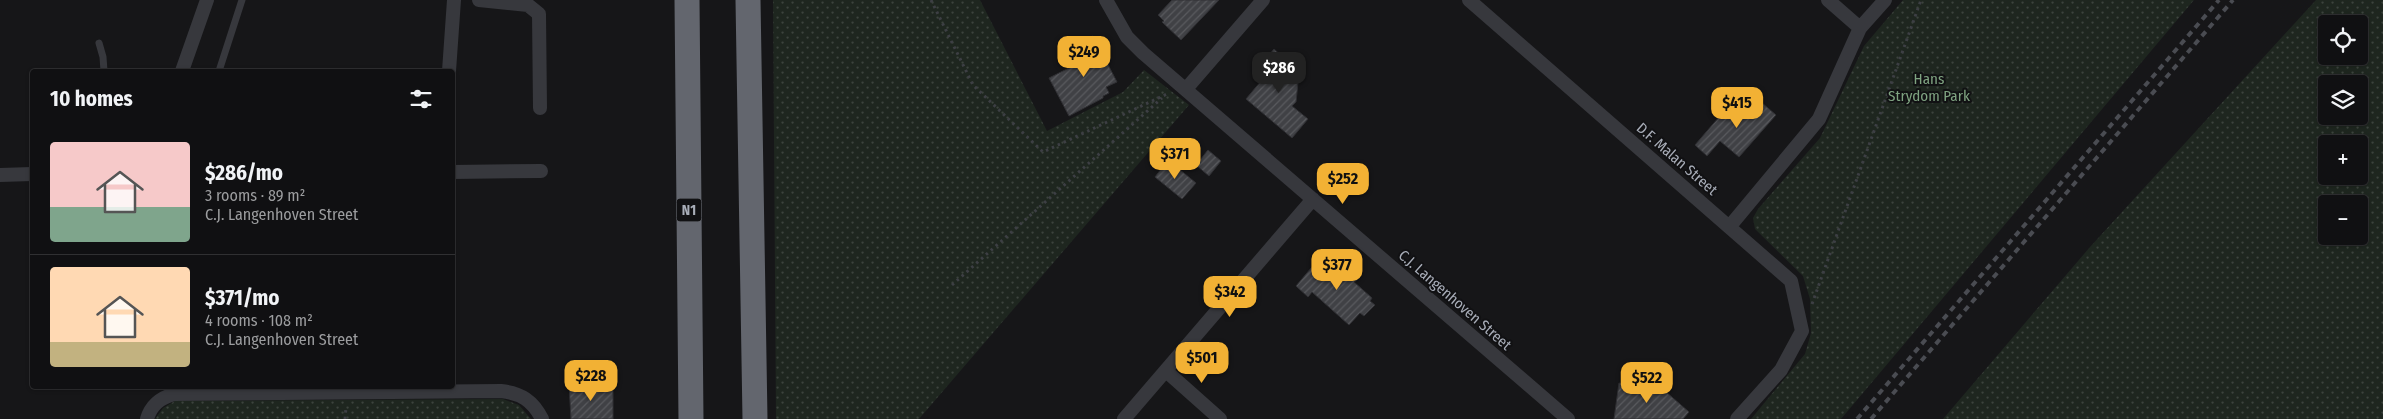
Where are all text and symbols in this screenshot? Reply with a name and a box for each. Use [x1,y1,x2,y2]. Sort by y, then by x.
map controls [2318,15,2368,245]
button: locate [2318,15,2368,65]
pin: $249 [1054,36,1114,78]
text: $249 [1068,42,1100,61]
pin: $286 [1249,52,1309,94]
text: $286 [1263,58,1295,77]
park label: Hans Strydom Park [1888,70,1970,105]
button: layers [2318,75,2368,125]
icon: filters [407,85,435,113]
text: 10 homes [50,86,133,112]
pin: $415 [1707,86,1767,129]
text: $415 [1722,93,1752,112]
street label: D.F. Malan Street [1633,119,1721,199]
button: + [2318,135,2368,185]
pin: $371 [1145,138,1205,180]
text: $371 [1161,144,1189,163]
text: $286/mo [205,160,283,186]
icon: home [90,162,150,222]
pin: $252 [1313,162,1373,205]
text: $252 [1328,169,1358,188]
text: 3 rooms · 89 m² [205,186,305,205]
button: − [2318,195,2368,245]
road number: N1 [676,198,702,222]
text: C.J. Langenhoven Street [205,205,358,224]
street label: C.J. Langenhoven Street [1395,246,1515,354]
pin: $377 [1307,248,1367,291]
text: $377 [1322,255,1352,274]
pin: $342 [1200,276,1260,318]
text: $342 [1215,282,1245,301]
text: $371/mo [205,285,279,311]
icon: home [90,287,150,347]
text: 4 rooms · 108 m² [205,311,313,330]
text: C.J. Langenhoven Street [205,330,358,349]
pin: $501 [1172,342,1232,384]
text: $501 [1187,348,1217,367]
pin: $228 [561,360,621,402]
pin: $522 [1617,362,1677,404]
text: $228 [575,366,607,385]
text: $522 [1632,368,1662,387]

